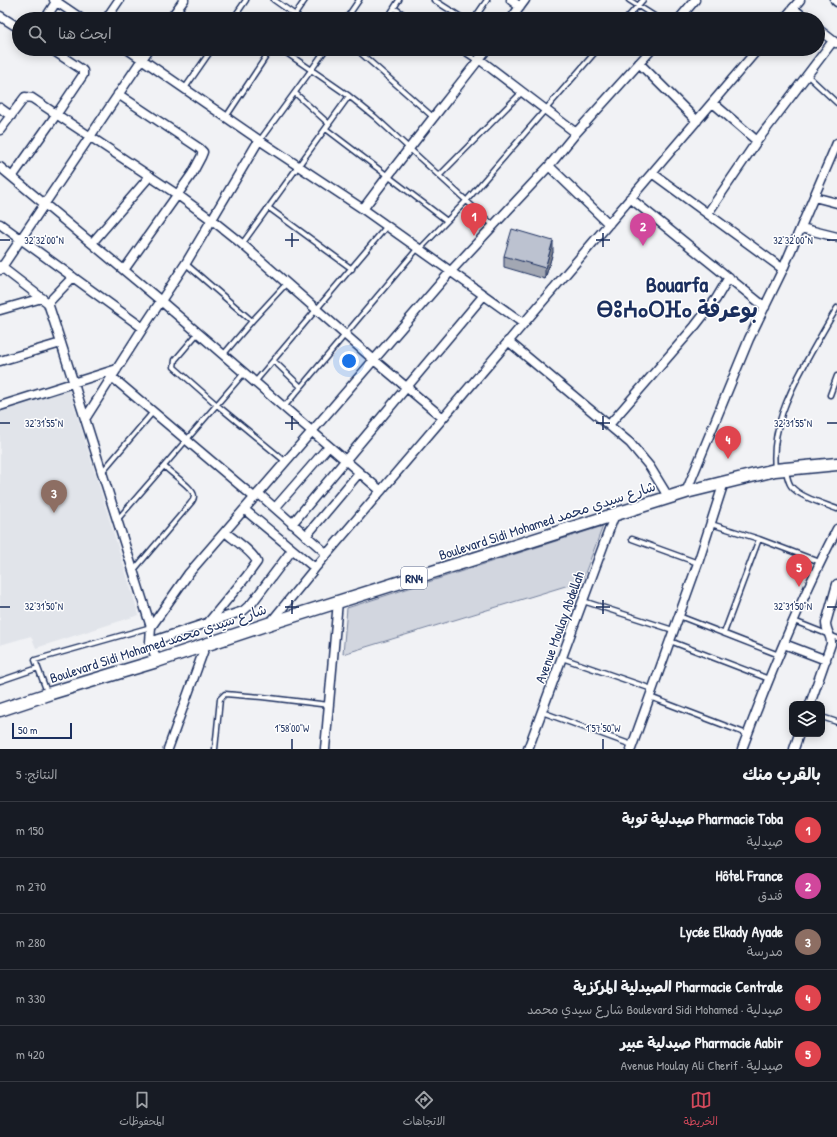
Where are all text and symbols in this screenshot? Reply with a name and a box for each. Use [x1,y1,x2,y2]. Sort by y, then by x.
search box [12,12,825,56]
icon: search [26,23,48,45]
text: ابحث هنا [58,23,112,44]
pin: 1 [461,203,487,236]
pin: 2 [630,213,656,246]
text: 32°32'00"N [24,234,64,247]
text: 32°32'00"N [773,234,813,247]
district label: Bouarfa ⴱⵓⵄⴰⵔⴼⴰ بوعرفة [596,269,758,324]
your location [339,351,359,371]
text: 32°31'55"N [25,417,63,430]
text: 32°31'55"N [774,417,812,430]
pin: 4 [715,426,741,459]
street label: Boulevard Sidi Mohamed شارع سيدي محمد [436,476,659,566]
pin: 3 [41,480,67,513]
pin: 5 [786,554,812,587]
road number: RN4 [401,567,427,589]
street label: Avenue Moulay Abdellah [530,568,589,686]
street label: Boulevard Sidi Mohamed شارع سيدي محمد [47,599,270,689]
text: 32°31'50"N [25,600,63,613]
text: 32°31'50"N [774,600,812,613]
map controls [789,701,825,737]
button: layers [789,701,825,737]
scale bar [12,721,72,740]
text: 1°58'00"W [275,722,310,735]
text: 1°57'50"W [586,722,621,735]
text: 50 m [18,723,38,737]
text: بالقرب منك [743,762,821,785]
text: النتائج: 5 [16,765,58,783]
text: Pharmacie Toba صيدلية توبة [622,808,783,829]
text: 150 m [16,821,44,839]
text: 1 [806,821,810,839]
text: صيدلية [746,832,783,850]
text: Hôtel France [716,865,783,886]
text: 270 m [16,877,46,895]
text: 2 [805,877,811,895]
text: فندق [758,886,783,904]
text: Lycée Elkady Ayade [680,921,783,942]
text: 280 m [16,933,45,951]
text: 3 [805,933,811,951]
text: مدرسة [747,942,783,960]
text: Pharmacie Centrale الصيدلية المركزية [573,976,783,997]
text: 330 m [16,989,45,1007]
text: 4 [806,989,810,1007]
text: صيدلية · Boulevard Sidi Mohamed شارع سيدي محمد [527,1000,783,1018]
text: Pharmacie Aabir صيدلية عبير [620,1032,783,1053]
text: 420 m [16,1045,45,1063]
text: 5 [805,1045,811,1063]
text: صيدلية · Avenue Moulay Ali Cherif [621,1056,783,1074]
tab: المحفوظات [119,1089,164,1131]
tab: الاتجاهات [403,1089,445,1131]
tab: الخريطة [684,1089,718,1131]

